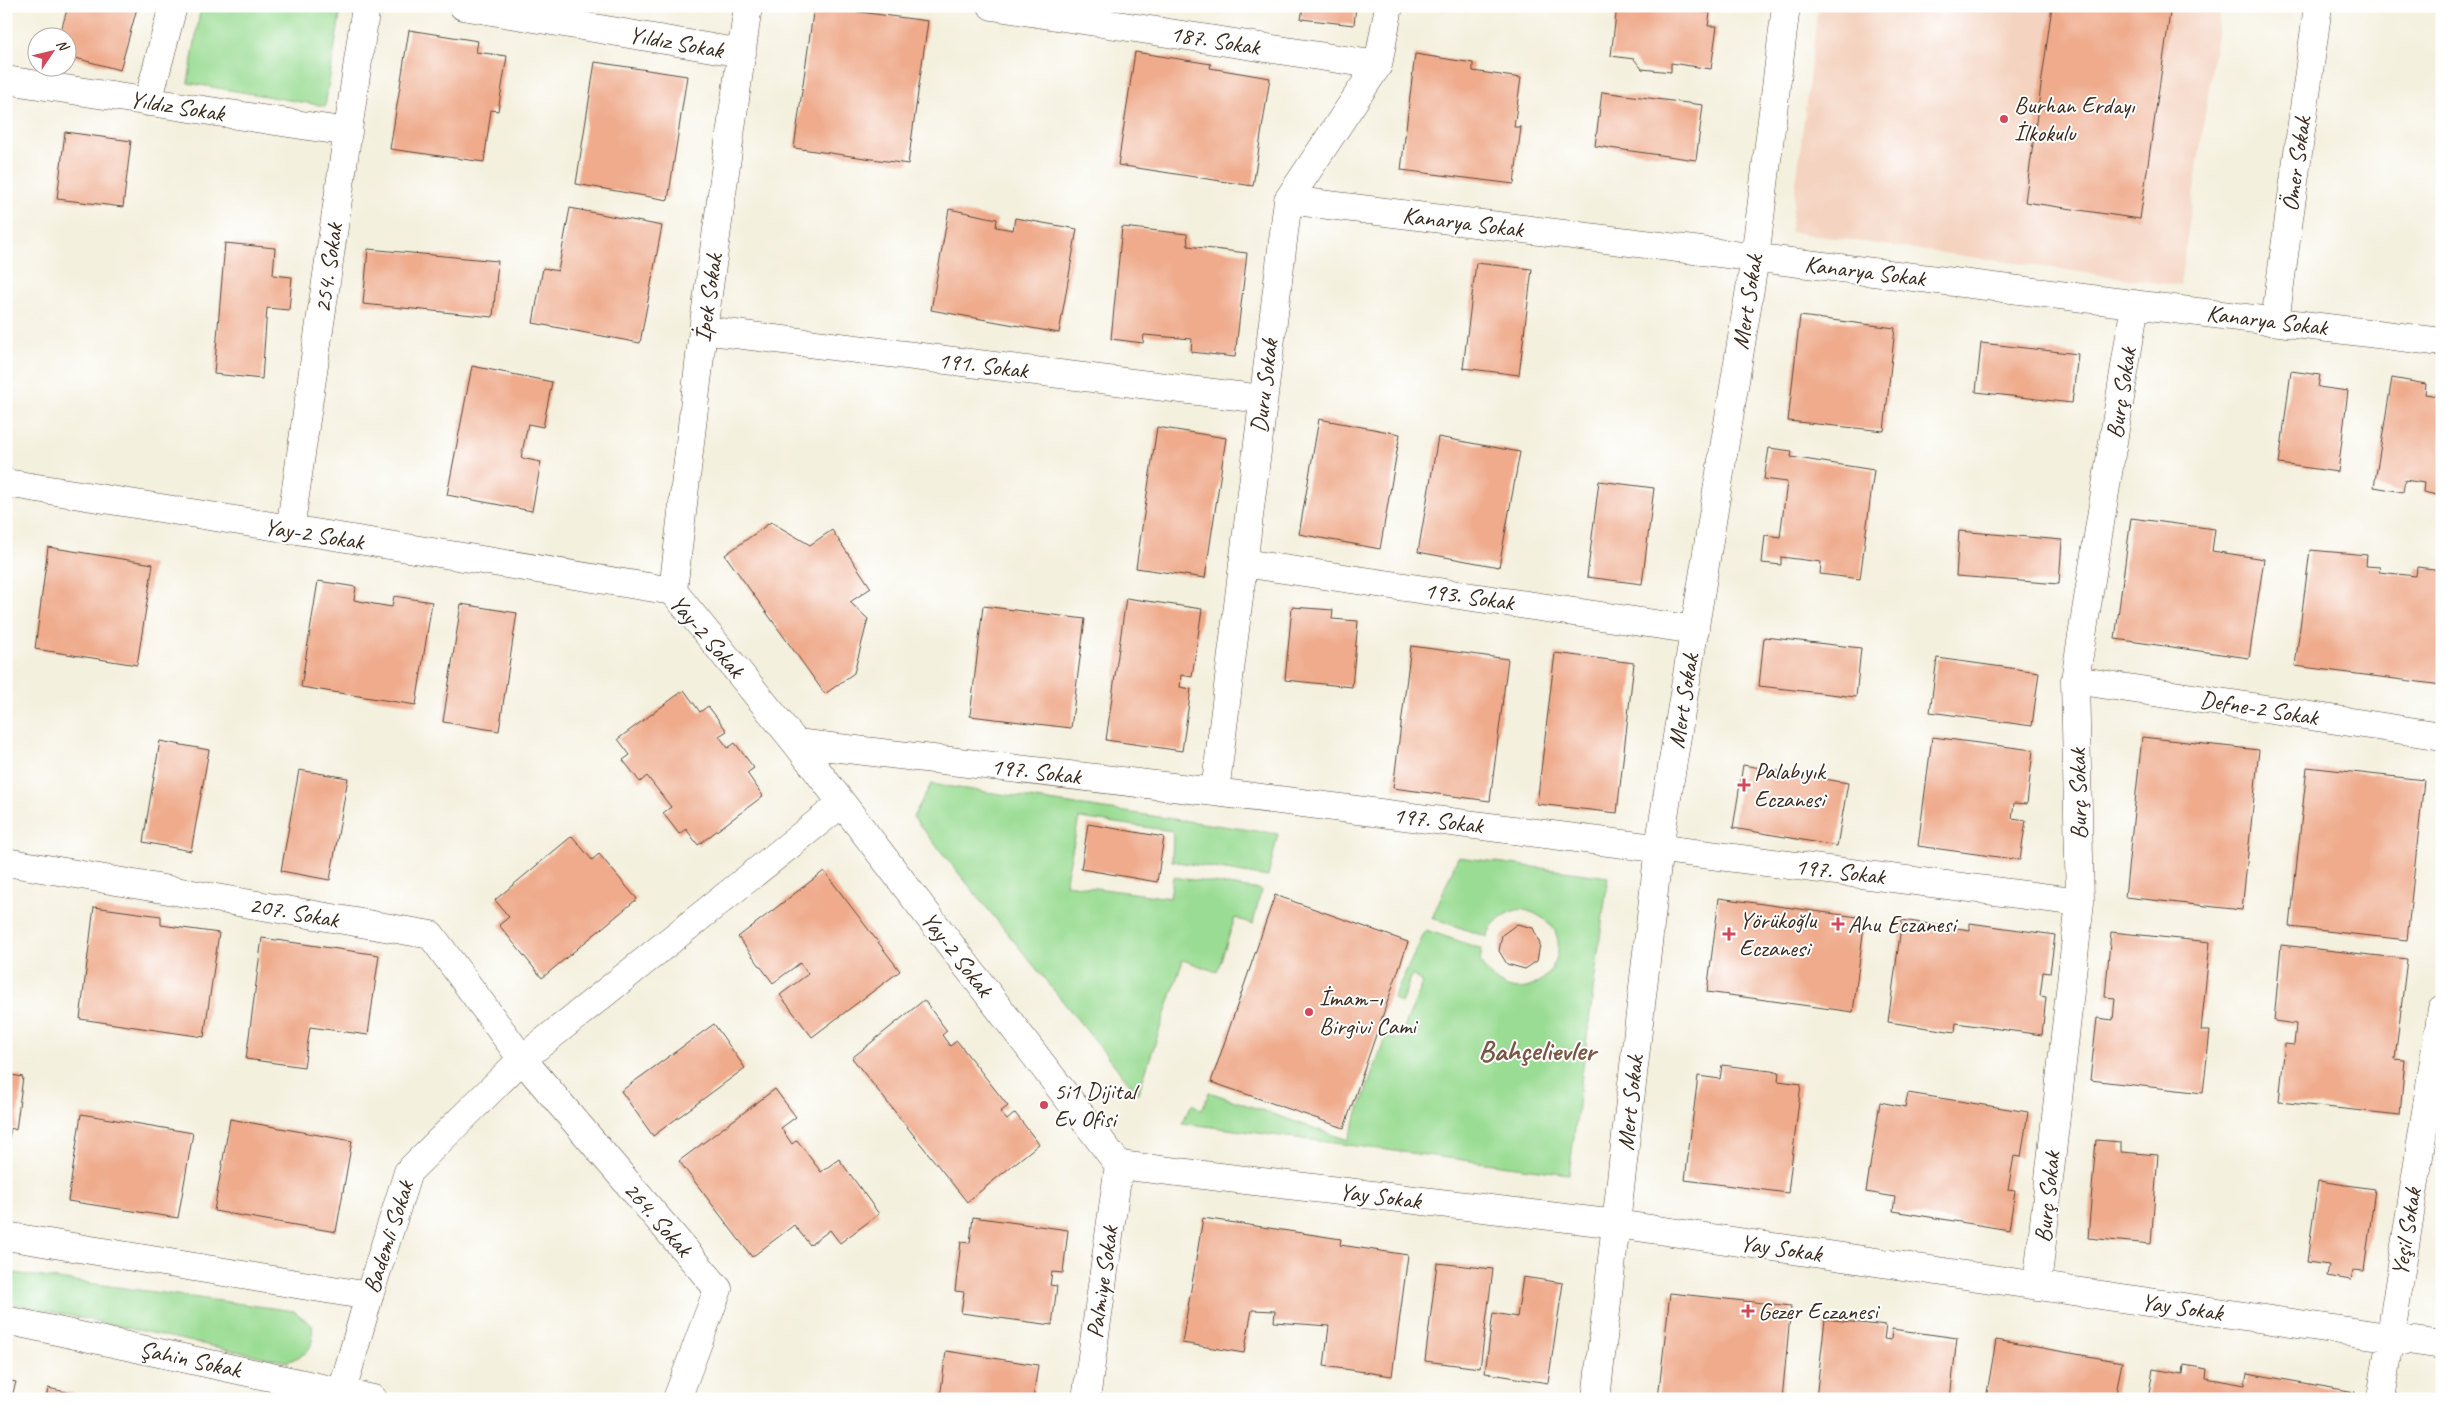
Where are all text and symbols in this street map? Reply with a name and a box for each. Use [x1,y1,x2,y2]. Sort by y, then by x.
street label: 187. Sokak [1168,18,1264,62]
street label: Yıldız Sokak [627,19,728,65]
north arrow [28,28,78,78]
text: N [53,36,73,55]
street label: Yıldız Sokak [128,84,228,129]
place label: Burhan Erdayı İlkokulu [2014,90,2136,148]
marker: Burhan Erdayı İlkokulu [1998,113,2010,125]
street label: Ömer Sokak [2275,113,2318,213]
street label: Kanarya Sokak [1401,200,1527,245]
street label: 254. Sokak [307,219,349,315]
street label: Kanarya Sokak [1803,249,1929,294]
street label: İpek Sokak [687,250,729,344]
street label: Mert Sokak [1725,251,1770,351]
street label: Kanarya Sokak [2205,298,2331,343]
street label: Duru Sokak [1243,335,1285,435]
street label: Burç Sokak [2099,343,2143,440]
street label: 191. Sokak [937,345,1032,386]
street label: Yay-2 Sokak [262,511,368,557]
street label: 193. Sokak [1422,575,1518,617]
street label: Yay-2 Sokak [663,588,753,685]
street label: Mert Sokak [1661,650,1706,750]
street label: Defne-2 Sokak [2198,684,2322,732]
street label: Burç Sokak [2062,746,2094,840]
street label: 197. Sokak [990,751,1085,792]
place label: Palabıyık Eczanesi [1754,756,1828,814]
marker: Palabıyık Eczanesi [1738,779,1750,791]
street label: 197. Sokak [1392,800,1487,841]
street label: 197. Sokak [1794,851,1889,892]
street label: 207. Sokak [247,889,343,935]
street label: Yay-2 Sokak [914,905,1001,1004]
place label: Yörükoğlu Eczanesi [1739,905,1818,963]
place label: Ahu Eczanesi [1848,909,1958,939]
marker: Ahu Eczanesi [1832,918,1844,930]
marker: Yörükoğlu Eczanesi [1723,928,1735,940]
place label: İmam–ı Birgivi Cami [1319,983,1418,1041]
marker: İmam–ı Birgivi Cami [1303,1006,1315,1018]
district label: Bahçelievler [1478,1032,1599,1069]
street label: Mert Sokak [1610,1052,1650,1152]
place label: 5i1 Dijital Ev Ofisi [1054,1076,1140,1134]
marker: 5i1 Dijital Ev Ofisi [1038,1099,1050,1111]
street label: Burç Sokak [2027,1148,2067,1244]
street label: Bademli Sokak [356,1175,421,1297]
street label: 264. Sokak [617,1175,700,1264]
street label: Yay Sokak [1338,1176,1425,1216]
street label: Yeşil Sokak [2384,1184,2428,1278]
street label: Palmiye Sokak [1079,1222,1125,1340]
street label: Yay Sokak [1738,1227,1826,1269]
street label: Yay Sokak [2139,1286,2227,1328]
place label: Gezer Eczanesi [1758,1296,1880,1326]
marker: Gezer Eczanesi [1742,1305,1754,1317]
street label: Şahin Sokak [137,1334,245,1385]

